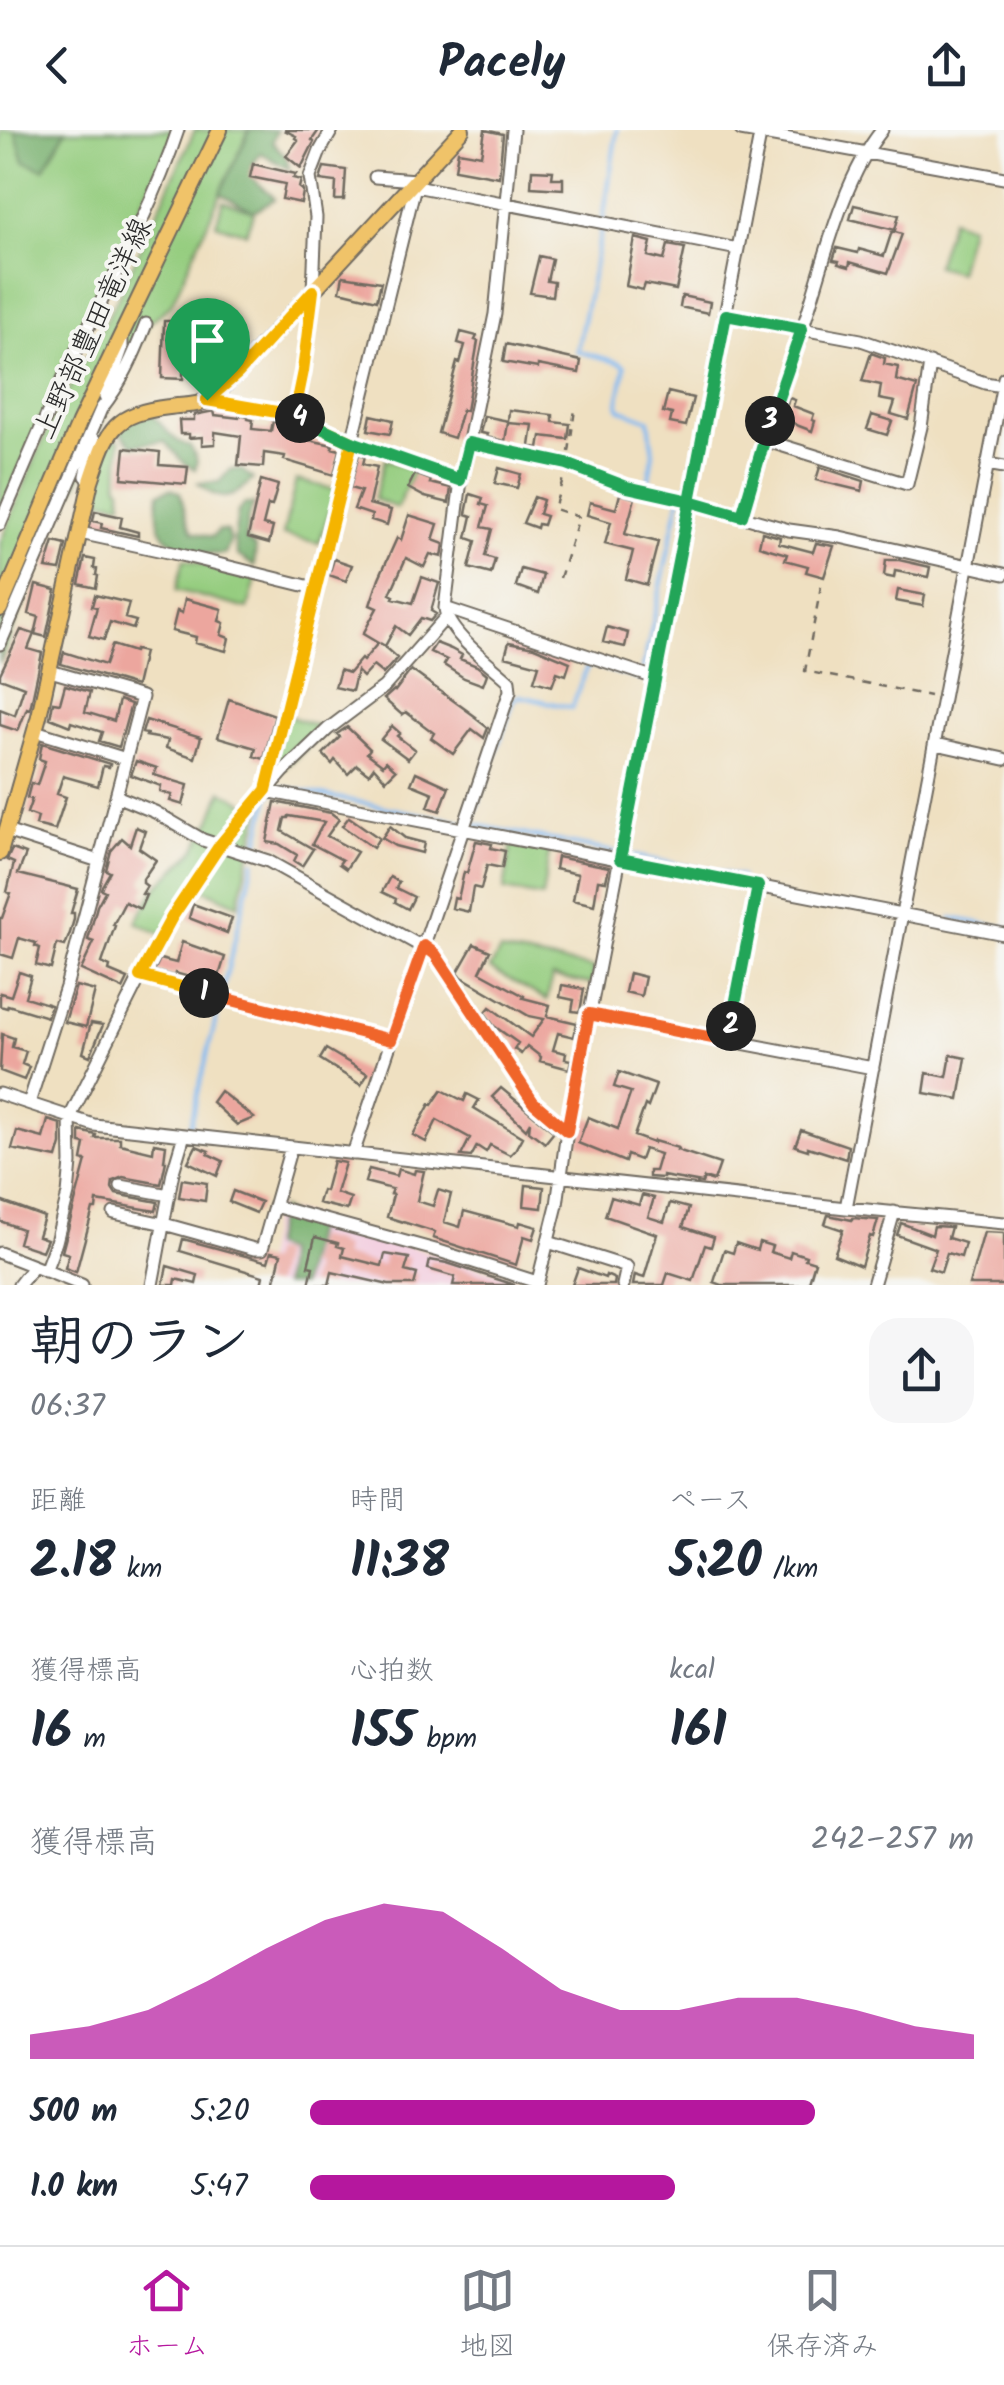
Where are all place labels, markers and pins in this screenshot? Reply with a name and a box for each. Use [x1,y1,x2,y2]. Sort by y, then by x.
pin [165,298,250,401]
pin: 4 [275,393,325,443]
pin: 3 [745,396,795,446]
pin: 1 [179,968,229,1018]
pin: 2 [706,1001,756,1051]

